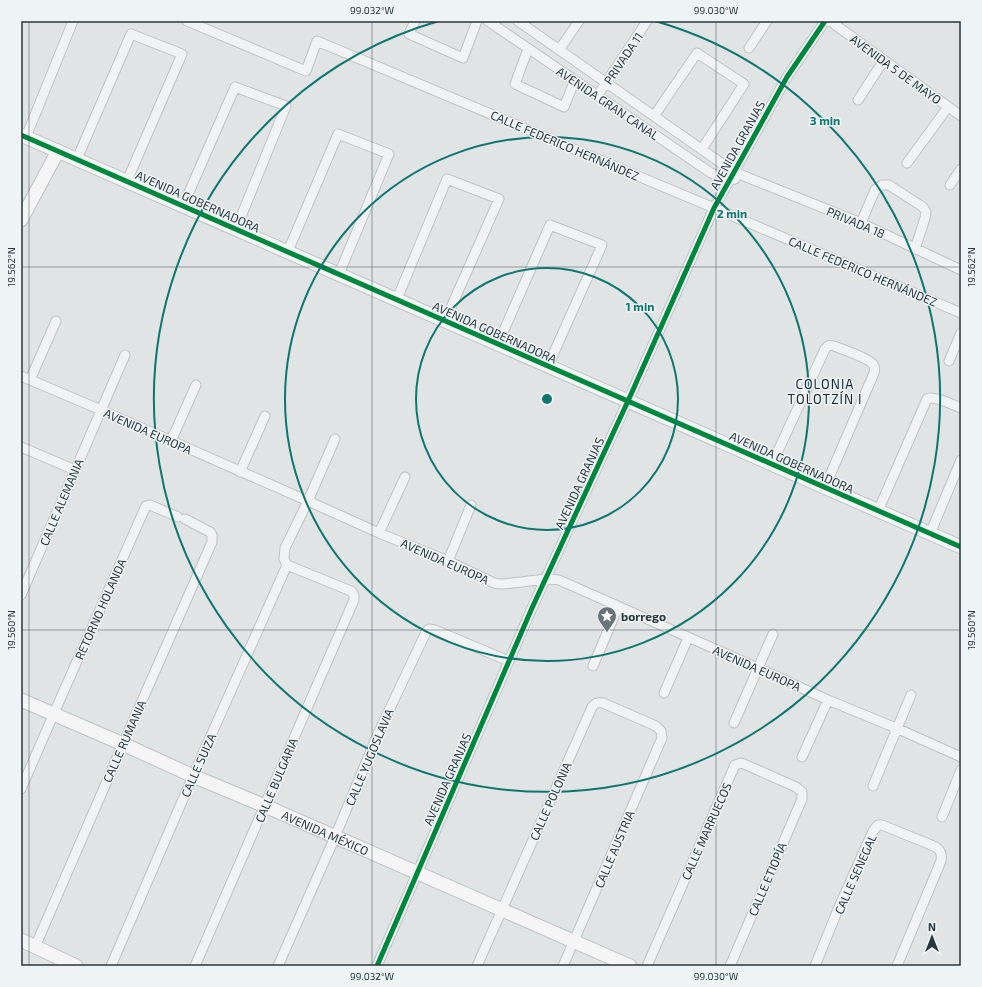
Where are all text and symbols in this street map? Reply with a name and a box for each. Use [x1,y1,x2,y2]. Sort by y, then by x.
text: 99.032°W [350,4,395,16]
text: 99.030°W [694,4,739,16]
street label: PRIVADA 11 [601,29,645,87]
street label: AVENIDA 5 DE MAYO [848,31,944,107]
street label: AVENIDA GRAN CANAL [554,64,662,142]
street label: AVENIDA GRANJAS [707,98,767,192]
street label: CALLE FEDERICO HERNÁNDEZ [489,107,642,183]
text: 3 min [810,113,840,127]
street label: AVENIDA GOBERNADORA [134,167,263,235]
street label: PRIVADA 18 [825,203,887,241]
text: 2 min [717,206,747,220]
street label: CALLE FEDERICO HERNÁNDEZ [787,233,940,309]
text: 19.562°N [5,247,17,287]
text: 19.562°N [965,247,977,287]
street label: AVENIDA GOBERNADORA [431,298,560,366]
text: 1 min [626,299,654,313]
district label: COLONIA TOLOTZÍN I [788,376,862,407]
centre of rings [540,392,554,406]
street label: AVENIDA EUROPA [102,405,195,457]
street label: AVENIDA GOBERNADORA [728,428,857,496]
street label: AVENIDA GRANJAS [552,435,607,531]
street label: CALLE ALEMANIA [36,456,86,548]
street label: AVENIDA EUROPA [399,535,492,587]
street label: RETORNO HOLANDA [71,556,129,662]
place icon: borrego [596,605,618,633]
place label: borrego [621,609,666,623]
text: 19.560°N [5,610,17,650]
text: 19.560°N [965,610,977,650]
street label: AVENIDA EUROPA [711,642,804,694]
street label: CALLE RUMANIA [100,697,149,784]
street label: CALLE YUGOSLAVIA [342,706,396,808]
street label: AVENIDA GRANJAS [420,730,474,827]
street label: CALLE SUIZA [178,731,218,799]
street label: CALLE BULGARIA [252,735,300,824]
street label: CALLE POLONIA [526,759,574,842]
street label: CALLE MARRUECOS [678,780,734,882]
street label: AVENIDA MÉXICO [280,807,371,858]
street label: CALLE AUSTRIA [591,808,637,890]
street label: CALLE SENEGAL [831,832,879,916]
street label: CALLE ETIOPÍA [745,840,789,918]
north arrow [912,917,952,957]
text: N [928,920,936,933]
text: 99.032°W [350,970,395,982]
text: 99.030°W [694,970,739,982]

